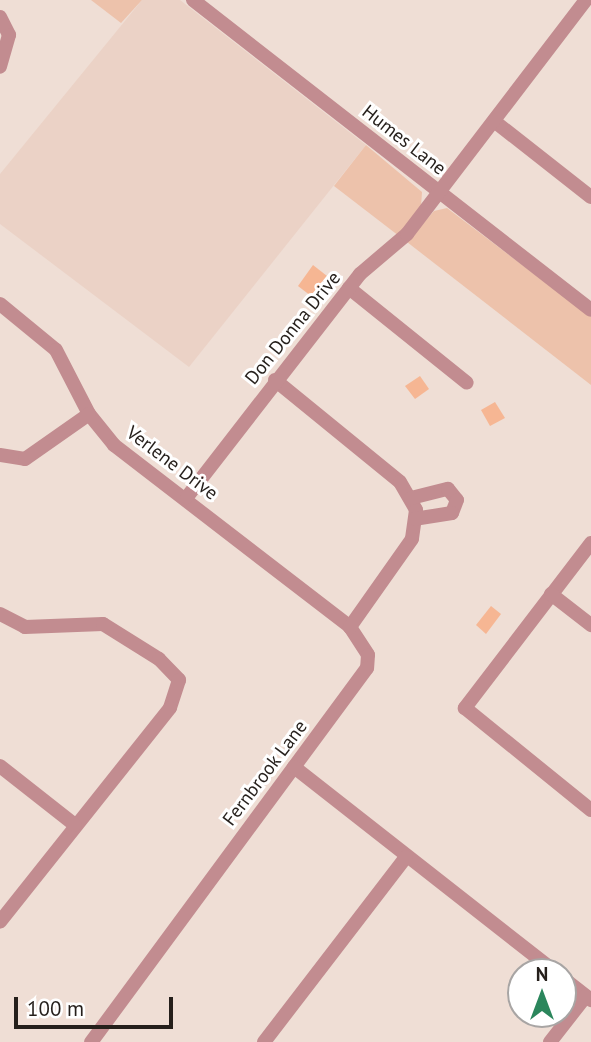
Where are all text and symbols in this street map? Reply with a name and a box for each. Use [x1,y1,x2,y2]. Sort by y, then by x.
street label: Humes Lane [358,100,450,180]
street label: Don Donna Drive [241,267,345,389]
street label: Verlene Drive [122,421,222,505]
street label: Fernbrook Lane [218,716,312,830]
north arrow [507,958,577,1028]
text: N [536,962,548,986]
scale bar [18,982,177,1026]
text: 100 m [27,995,84,1022]

